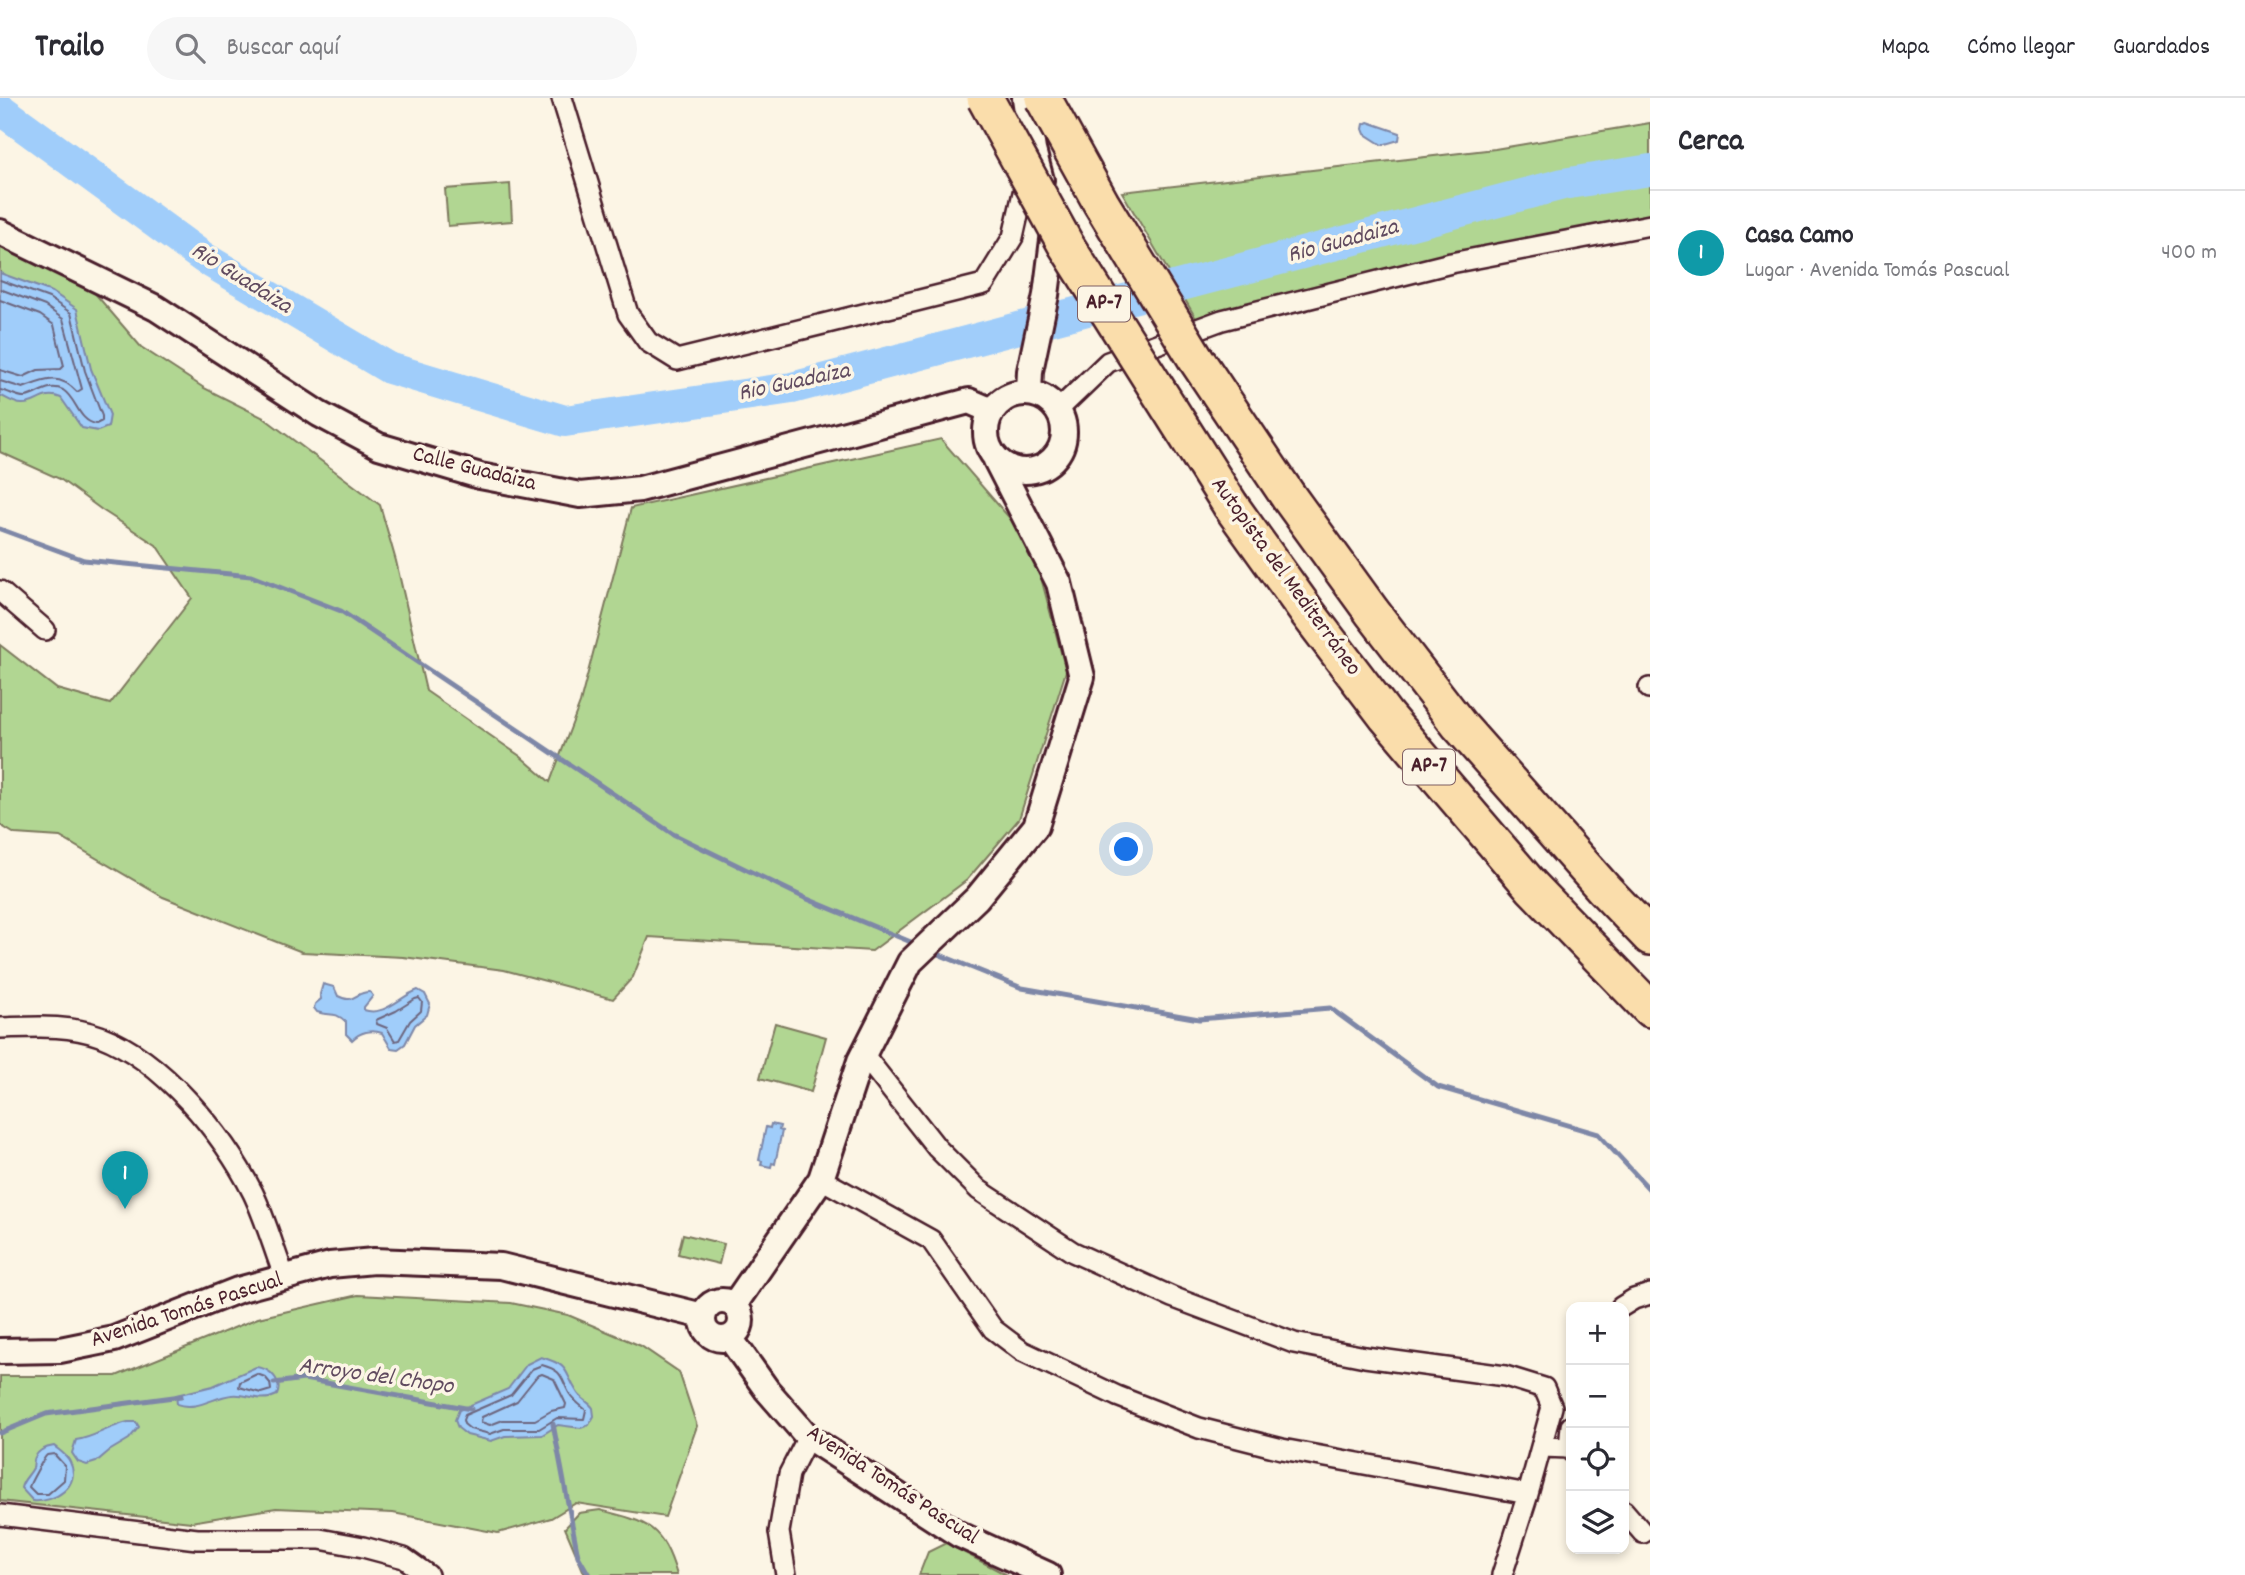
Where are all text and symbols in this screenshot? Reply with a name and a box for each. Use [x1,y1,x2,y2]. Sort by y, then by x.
search box [147,17,637,80]
text: Trailo [35,25,105,72]
icon: search [171,29,209,67]
text: Buscar aquí [227,30,339,67]
text: Mapa [1881,31,1929,65]
text: Cómo llegar [1967,31,2075,65]
text: Guardados [2113,31,2210,65]
text: Cerca [1678,122,1743,165]
water label: Rio Guadaiza [1284,210,1404,273]
text: Casa Camo [1745,218,1854,255]
water label: Rio Guadaiza [184,235,300,324]
text: 1 [1698,237,1704,270]
text: 400 m [2161,237,2217,270]
text: Lugar · Avenida Tomás Pascual [1745,255,2009,288]
road number: AP-7 [1078,286,1130,322]
water label: Rio Guadaiza [735,354,855,411]
street label: Calle Guadaiza [409,439,540,502]
street label: Autopista del Mediterráneo [1202,471,1368,683]
road number: AP-7 [1403,750,1455,784]
your location [1109,832,1143,866]
pin: 1 [102,1151,148,1209]
street label: Avenida Tomás Pascual [87,1264,288,1358]
map controls [1566,1302,1629,1554]
button: + [1566,1302,1629,1365]
water label: Arroyo del Chopo [296,1349,457,1405]
button: − [1566,1365,1629,1428]
street label: Avenida Tomás Pascual [799,1418,985,1555]
button: locate [1566,1428,1629,1491]
button: layers [1566,1491,1629,1554]

